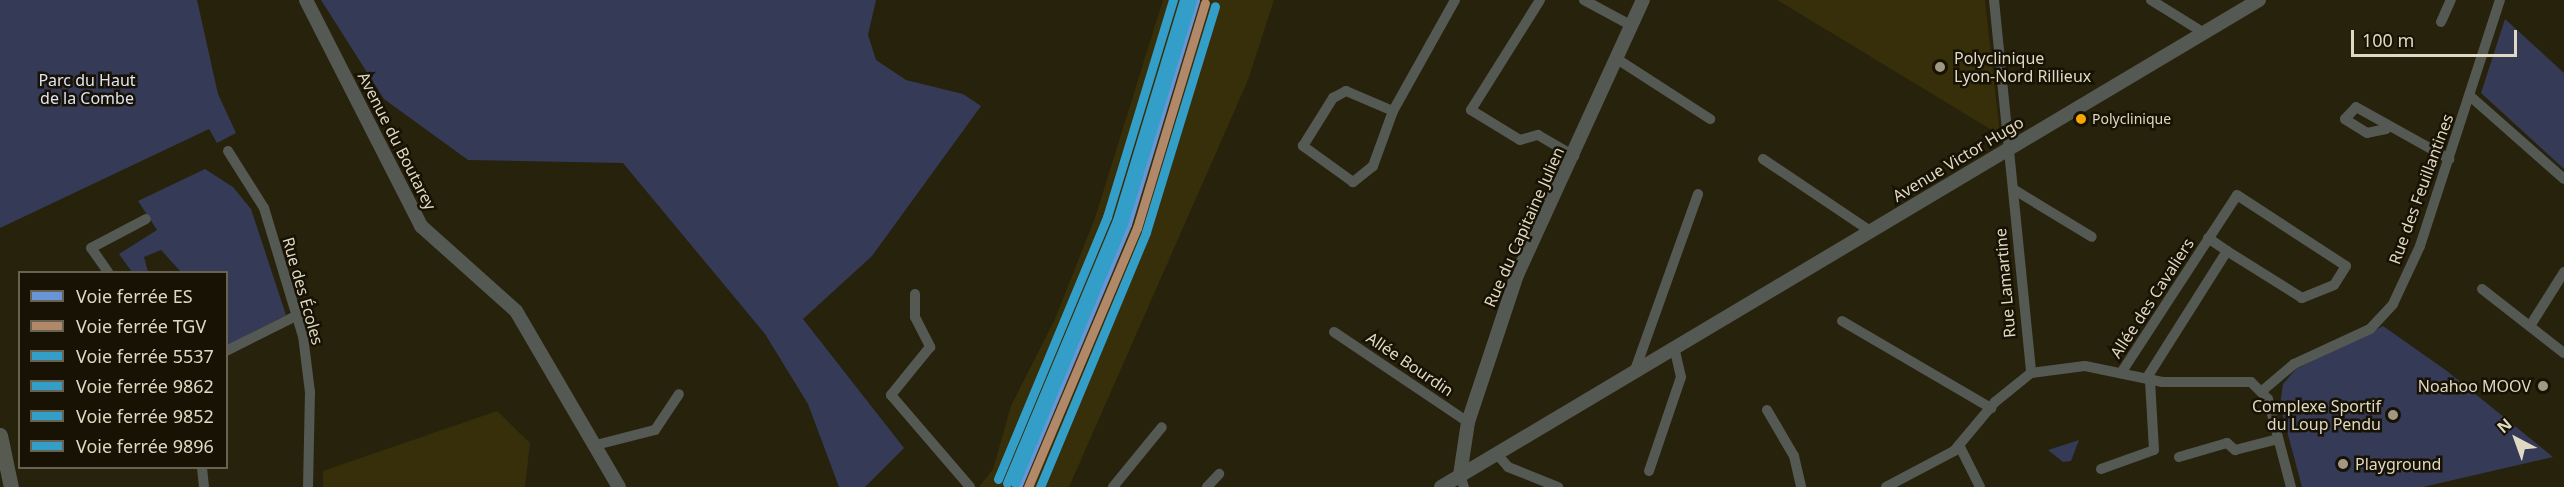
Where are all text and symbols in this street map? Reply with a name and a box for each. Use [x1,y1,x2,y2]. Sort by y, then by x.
scale bar [2354,18,2520,56]
text: 100 m [2362,28,2414,52]
place label: Polyclinique Lyon-Nord Rillieux [1954,48,2091,86]
marker: Polyclinique Lyon-Nord Rillieux [1931,58,1949,76]
street label: Avenue du Boutarey [354,69,440,213]
park label: Parc du Haut de la Combe [38,70,136,108]
place label: Polyclinique [2092,111,2171,127]
street label: Rue des Feuillantines [2385,111,2457,267]
street label: Avenue Victor Hugo [1889,112,2027,206]
marker: Polyclinique [2075,113,2087,125]
street label: Rue du Capitaine Julien [1480,144,1568,310]
street label: Rue Lamartine [1991,228,2019,338]
street label: Allée des Cavaliers [2106,234,2198,362]
street label: Rue des Écoles [279,235,327,347]
legend [18,271,228,469]
text: Voie ferrée ES [76,284,193,308]
text: Voie ferrée TGV [76,314,206,338]
street label: Allée Bourdin [1363,328,1457,400]
text: Voie ferrée 5537 [76,344,214,368]
text: Voie ferrée 9862 [76,374,214,398]
place label: Noahoo MOOV [2418,376,2531,396]
marker: Noahoo MOOV [2536,379,2550,393]
place label: Complexe Sportif du Loup Pendu [2252,396,2381,434]
text: Voie ferrée 9852 [76,404,214,428]
marker: Complexe Sportif du Loup Pendu [2386,408,2400,422]
north arrow [2486,409,2546,469]
text: N [2492,413,2516,438]
text: Voie ferrée 9896 [76,434,214,458]
place label: Playground [2355,454,2441,474]
marker: Playground [2336,457,2350,471]

